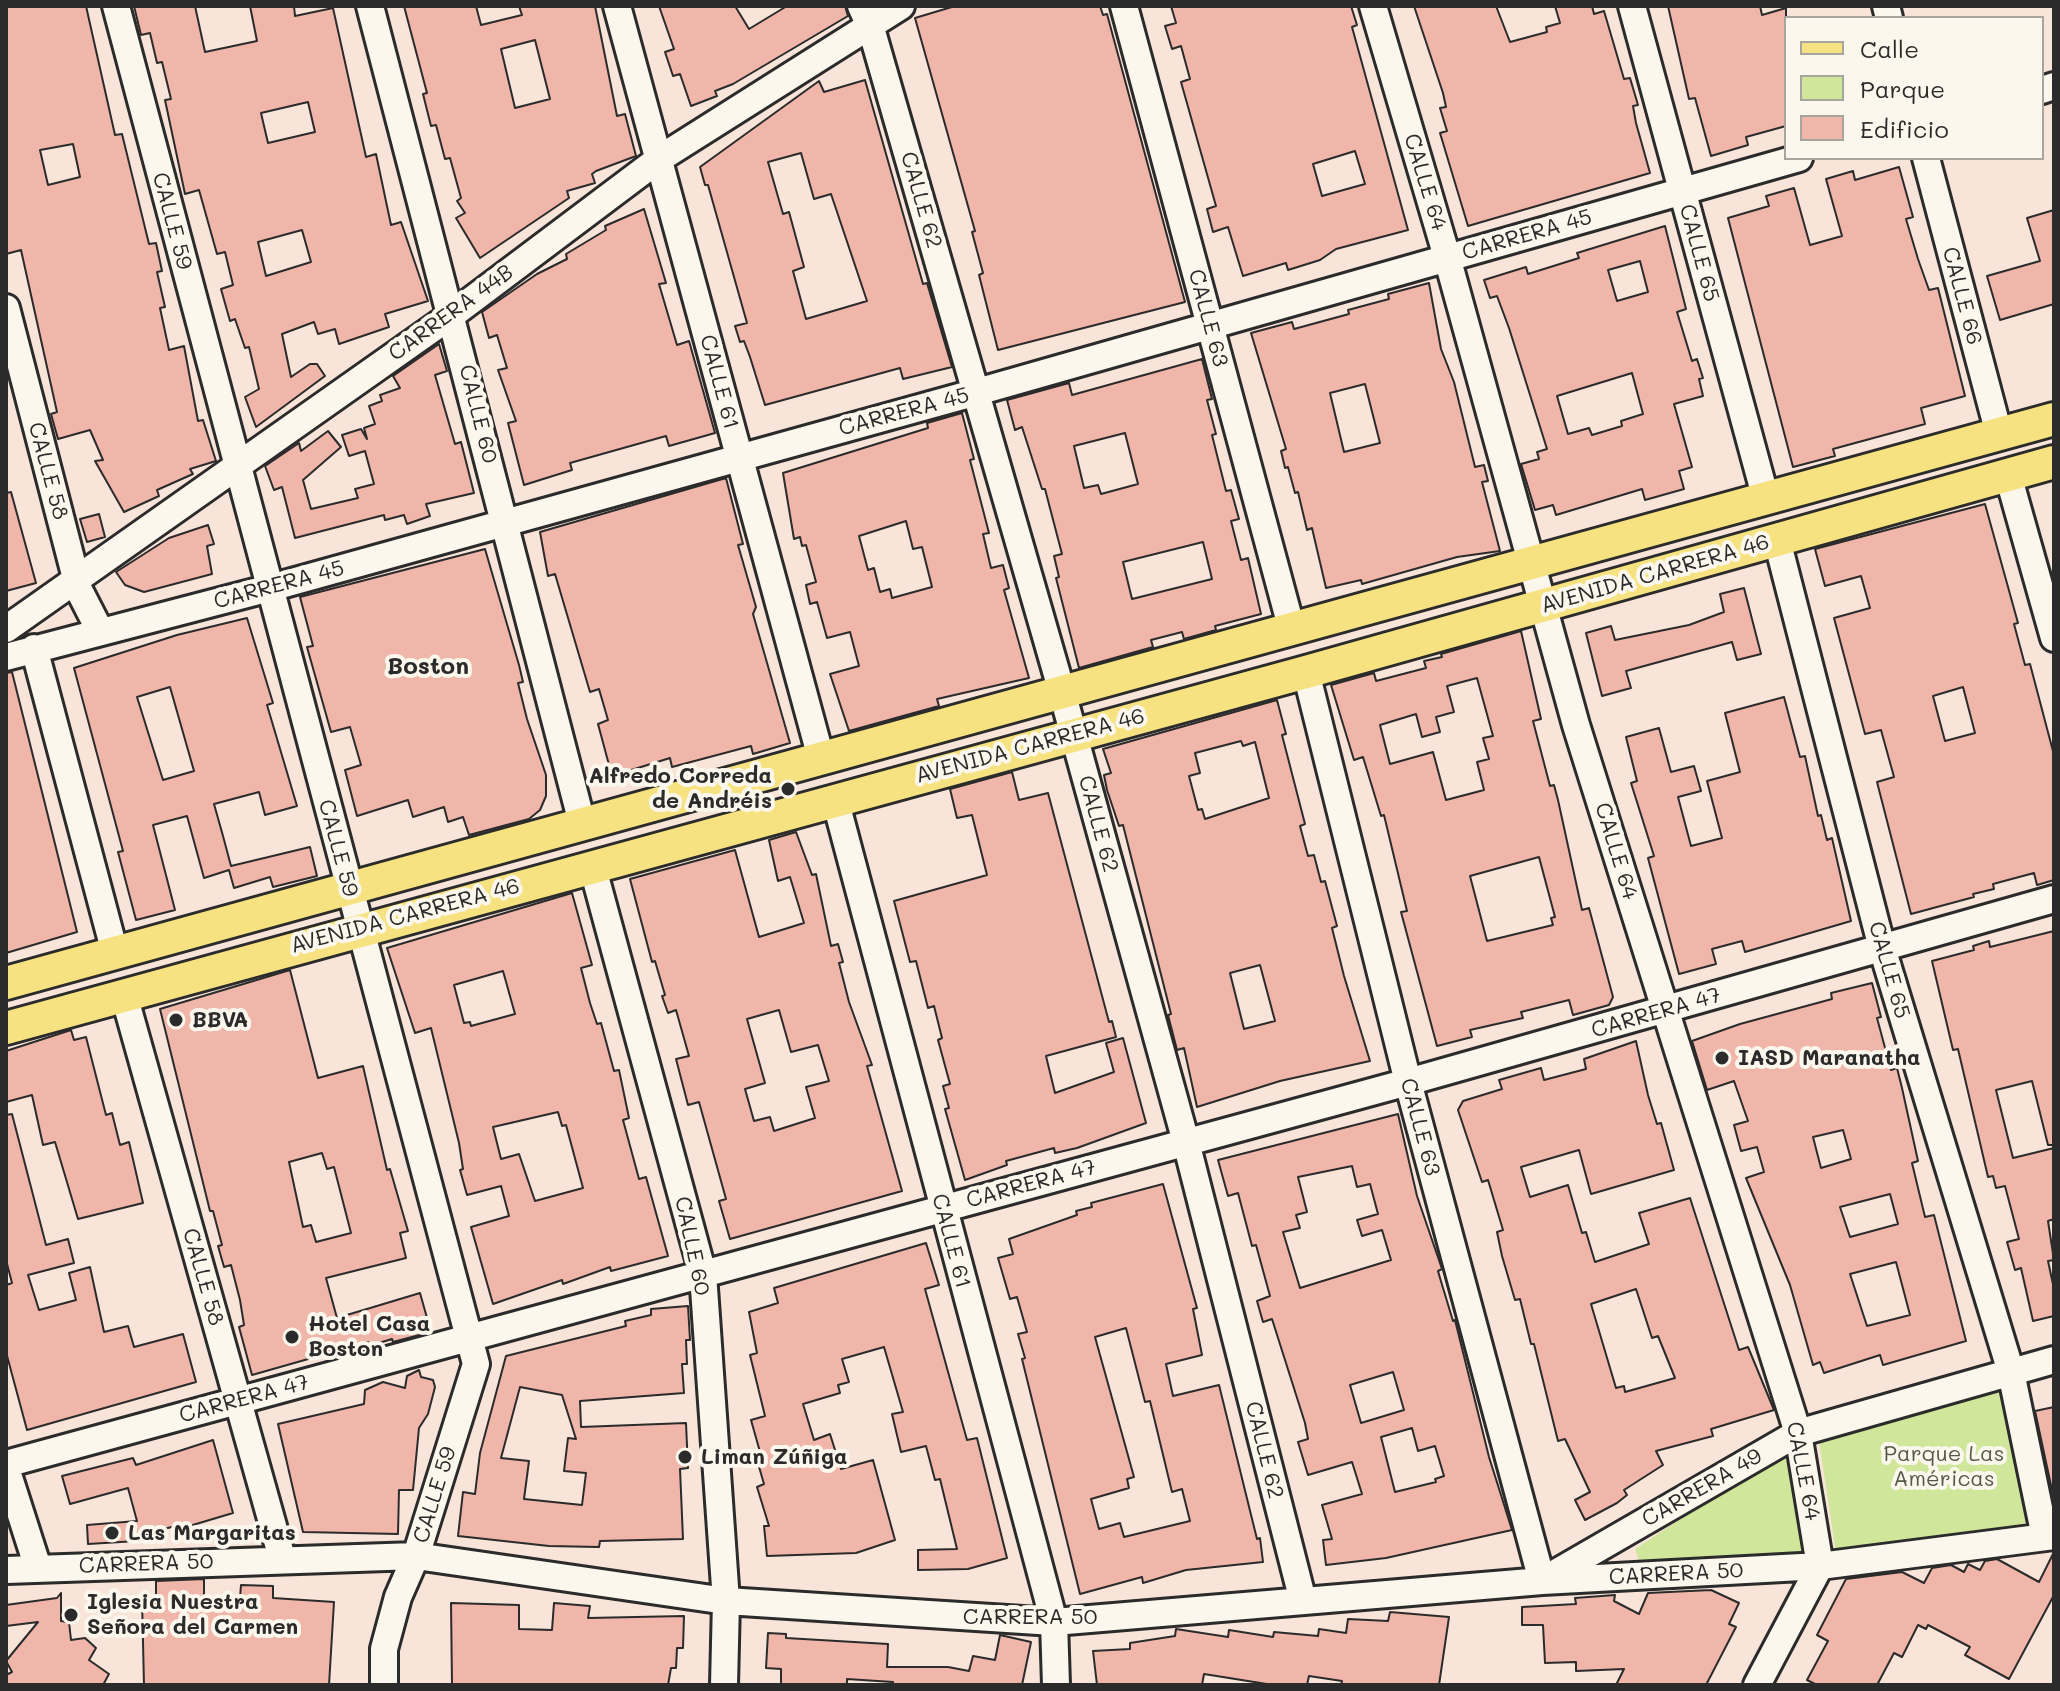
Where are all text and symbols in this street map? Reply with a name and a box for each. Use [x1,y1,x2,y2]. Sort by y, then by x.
legend [1784,16,2044,160]
text: Calle [1860,33,1919,64]
text: Parque [1860,73,1945,104]
text: Edificio [1860,113,1949,144]
street label: CALLE 64 [1398,130,1452,234]
street label: CALLE 62 [895,149,947,251]
street label: CALLE 59 [146,170,198,272]
street label: CALLE 65 [1673,201,1725,305]
street label: CARRERA 45 [1459,204,1595,266]
street label: CALLE 66 [1936,244,1988,348]
street label: CARRERA 44B [384,259,518,367]
street label: CALLE 63 [1182,266,1234,370]
street label: CALLE 61 [694,332,744,432]
street label: CALLE 60 [453,362,503,466]
street label: CARRERA 45 [836,382,972,442]
street label: CALLE 58 [22,419,74,523]
street label: AVENIDA CARRERA 46 [1538,529,1772,619]
street label: CARRERA 45 [211,555,347,615]
district label: Boston [387,653,469,681]
street label: AVENIDA CARRERA 46 [912,703,1148,789]
place label: Alfredo Correda de Andréis [588,763,772,814]
street label: CALLE 62 [1072,773,1124,875]
marker: Alfredo Correda de Andréis [779,780,797,798]
street label: CALLE 59 [312,797,364,899]
street label: CALLE 64 [1589,799,1643,903]
street label: AVENIDA CARRERA 46 [287,873,523,959]
street label: CALLE 65 [1863,918,1915,1022]
street label: CARRERA 47 [1588,982,1724,1044]
place label: BBVA [192,1007,248,1033]
marker: BBVA [167,1011,185,1029]
place label: IASD Maranatha [1738,1045,1920,1071]
marker: IASD Maranatha [1713,1049,1731,1067]
street label: CALLE 63 [1394,1075,1446,1179]
street label: CARRERA 47 [963,1154,1099,1214]
street label: CALLE 61 [926,1191,976,1291]
street label: CALLE 60 [669,1194,715,1298]
street label: CALLE 58 [177,1225,229,1329]
place label: Hotel Casa Boston [308,1311,430,1362]
marker: Hotel Casa Boston [283,1328,301,1346]
street label: CARRERA 47 [176,1369,312,1429]
street label: CALLE 62 [1239,1399,1289,1501]
street label: CALLE 64 [1781,1419,1825,1523]
park label: Parque Las Américas [1884,1441,2004,1492]
street label: CARRERA 49 [1637,1443,1767,1533]
street label: CALLE 59 [408,1444,462,1546]
place label: Liman Zúñiga [701,1444,848,1470]
marker: Liman Zúñiga [676,1448,694,1466]
place label: Las Margaritas [128,1520,296,1546]
marker: Las Margaritas [103,1524,121,1542]
street label: CARRERA 50 [78,1548,214,1580]
street label: CARRERA 50 [1608,1557,1744,1591]
place label: Iglesia Nuestra Señora del Carmen [87,1589,298,1640]
street label: CARRERA 50 [963,1604,1097,1630]
marker: Iglesia Nuestra Señora del Carmen [62,1606,80,1624]

